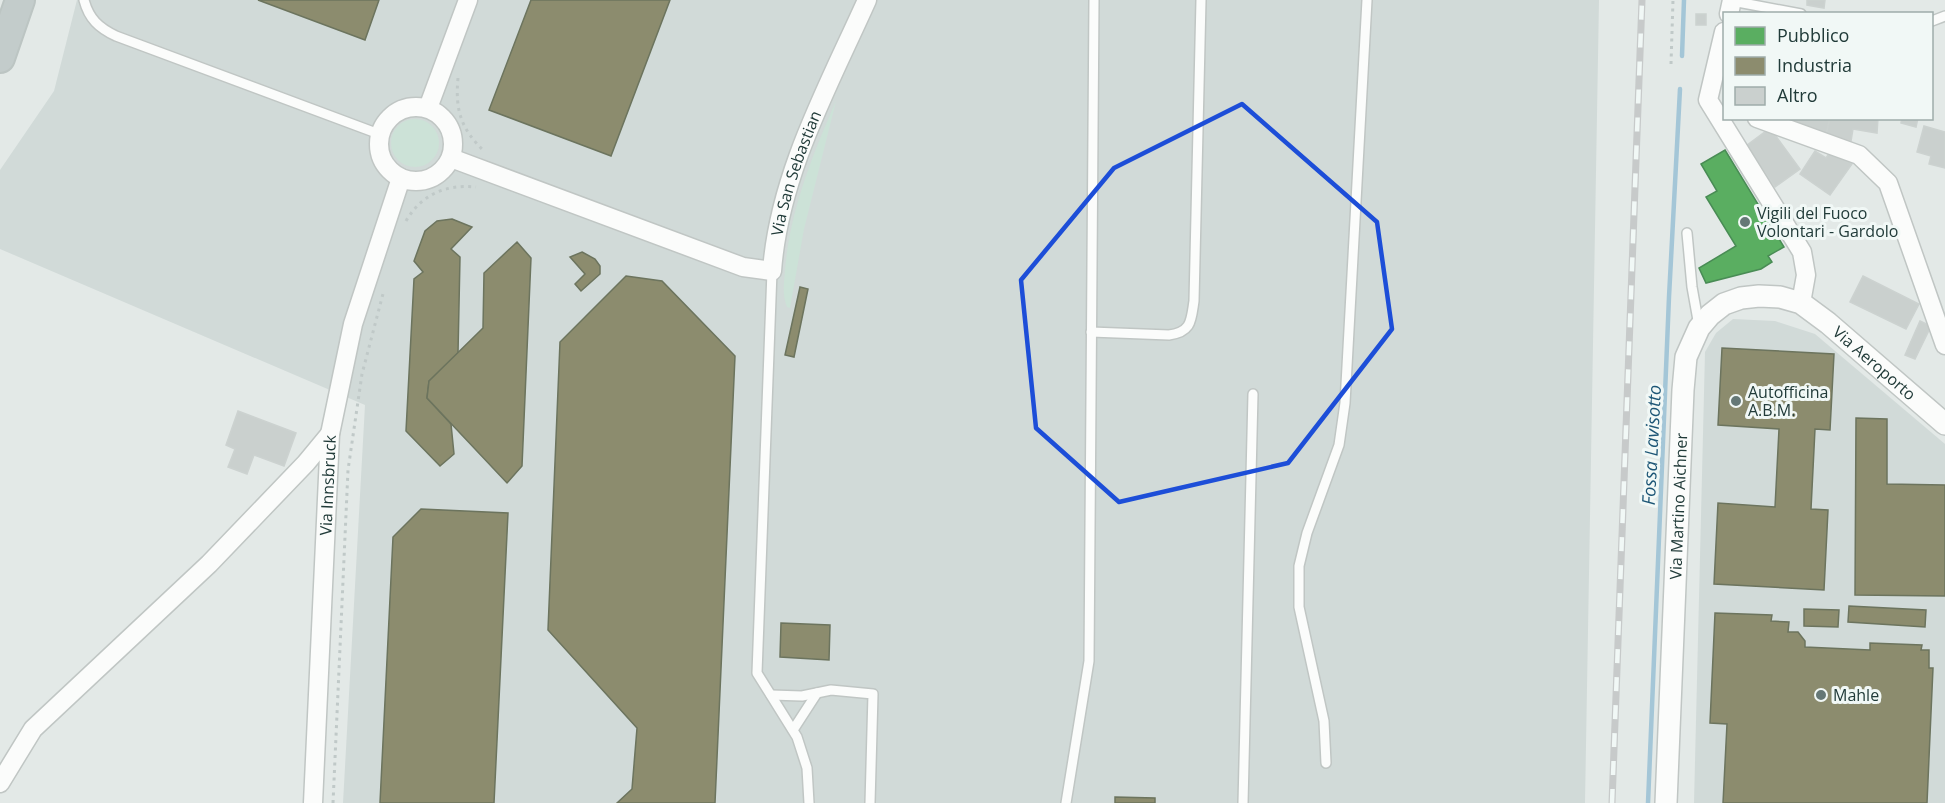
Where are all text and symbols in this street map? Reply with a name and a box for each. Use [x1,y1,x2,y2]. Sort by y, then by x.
legend [1723,12,1933,120]
text: Pubblico [1777,23,1849,47]
text: Industria [1777,53,1852,77]
text: Altro [1777,83,1818,107]
street label: Via San Sebastian [766,107,826,238]
place label: Vigili del Fuoco Volontari - Gardolo [1757,202,1898,242]
marker: Vigili del Fuoco Volontari - Gardolo [1738,215,1752,229]
street label: Via Aeroporto [1828,321,1921,405]
place label: Autofficina A.B.M. [1748,381,1828,421]
water label: Fossa Lavisotto [1636,384,1666,506]
marker: Autofficina A.B.M. [1729,394,1743,408]
street label: Via Martino Aichner [1664,432,1692,580]
street label: Via Innsbruck [314,434,341,536]
place label: Mahle [1833,684,1879,706]
marker: Mahle [1814,688,1828,702]

